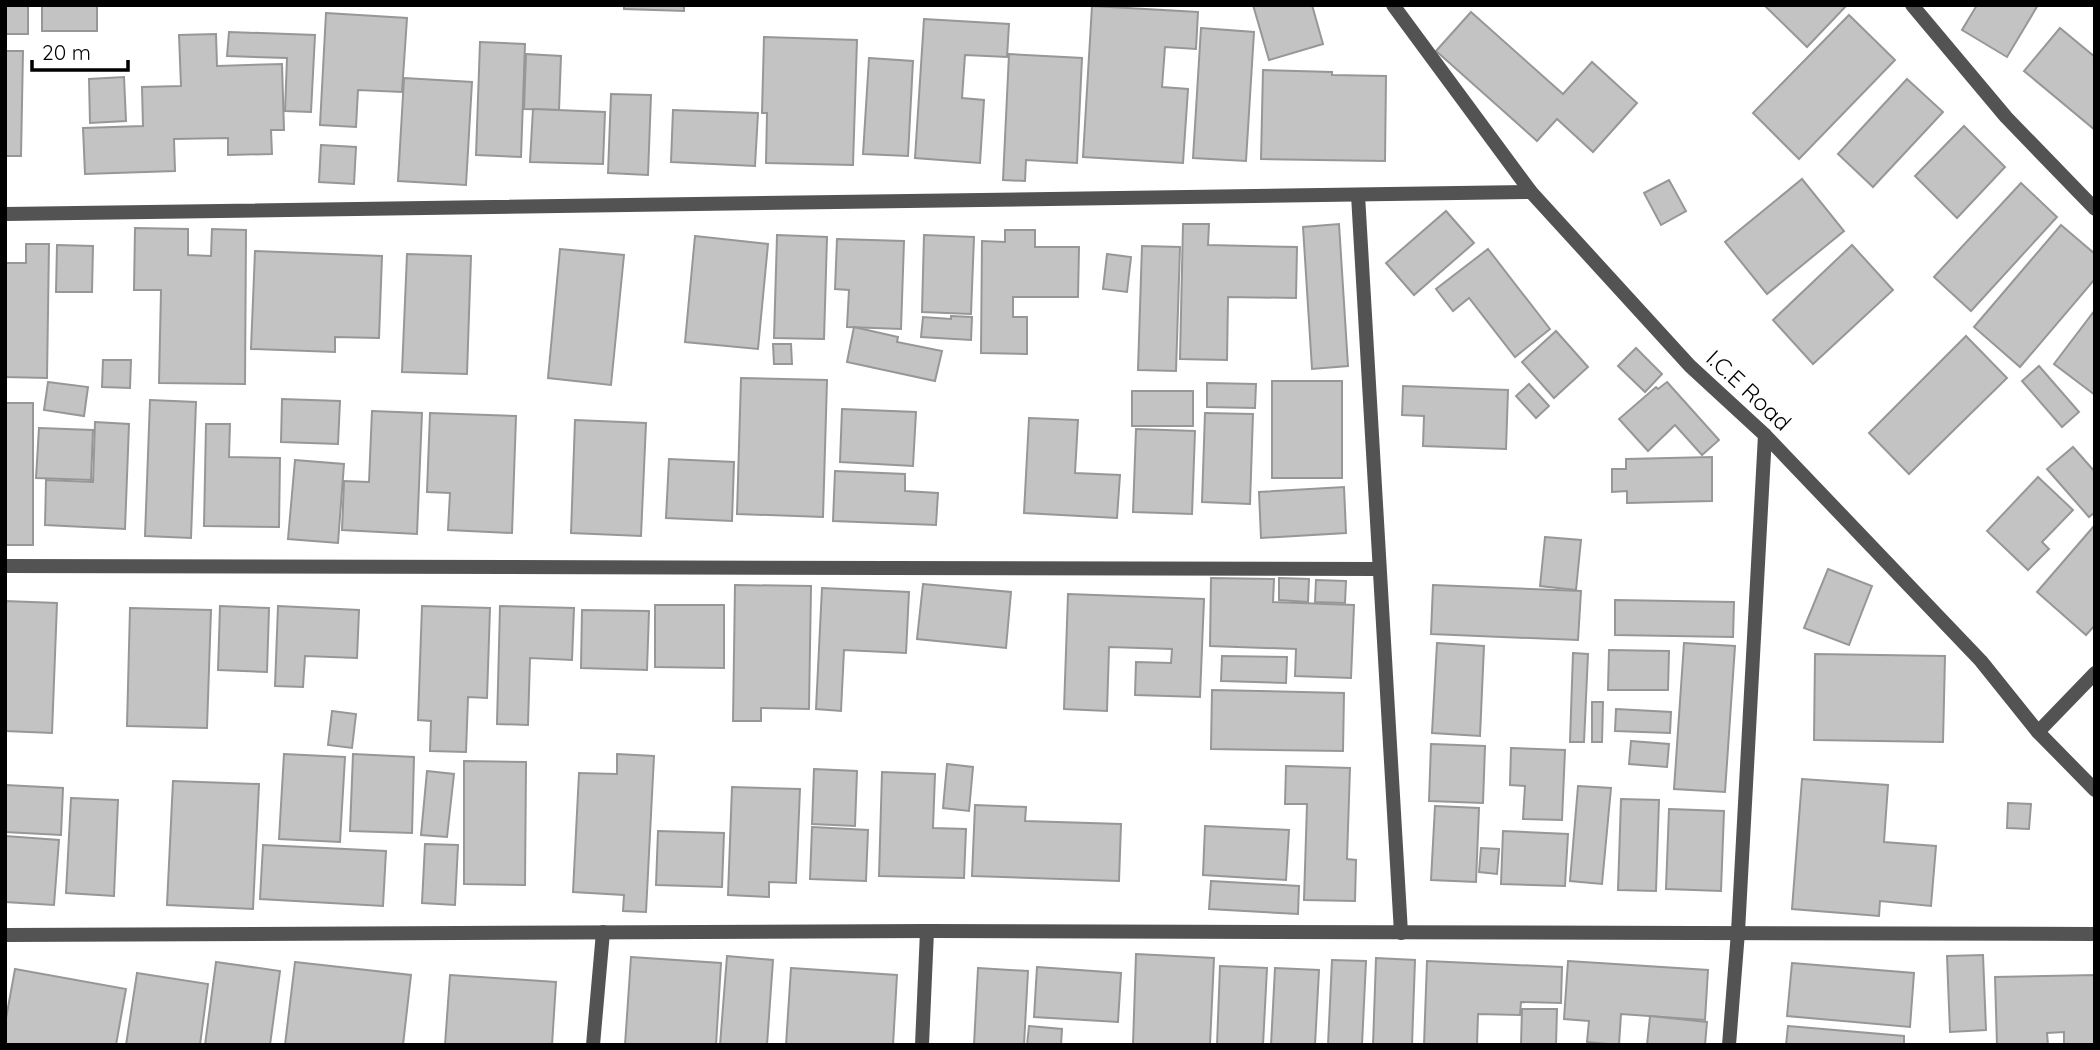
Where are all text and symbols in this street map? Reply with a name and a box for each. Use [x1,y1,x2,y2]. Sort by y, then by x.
scale bar [32,28,128,72]
text: 20 m [42,39,91,65]
street label: I.C.E Road [1701,343,1797,437]

